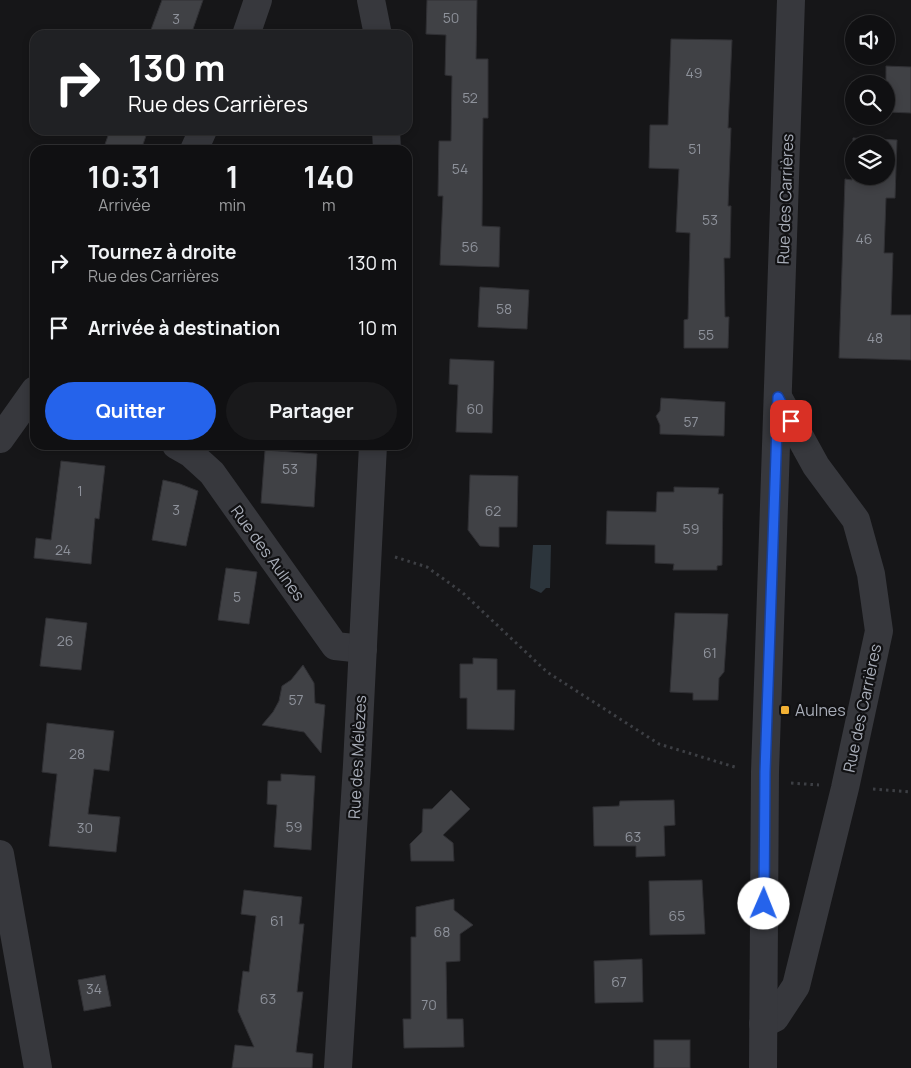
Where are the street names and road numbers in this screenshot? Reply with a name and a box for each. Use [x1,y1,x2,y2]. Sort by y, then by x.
street label: Rue des Carrières [772,133,798,265]
street label: Rue des Aulnes [226,501,310,605]
street label: Rue des Carrières [838,642,886,774]
street label: Rue des Mélèzes [343,694,371,820]

